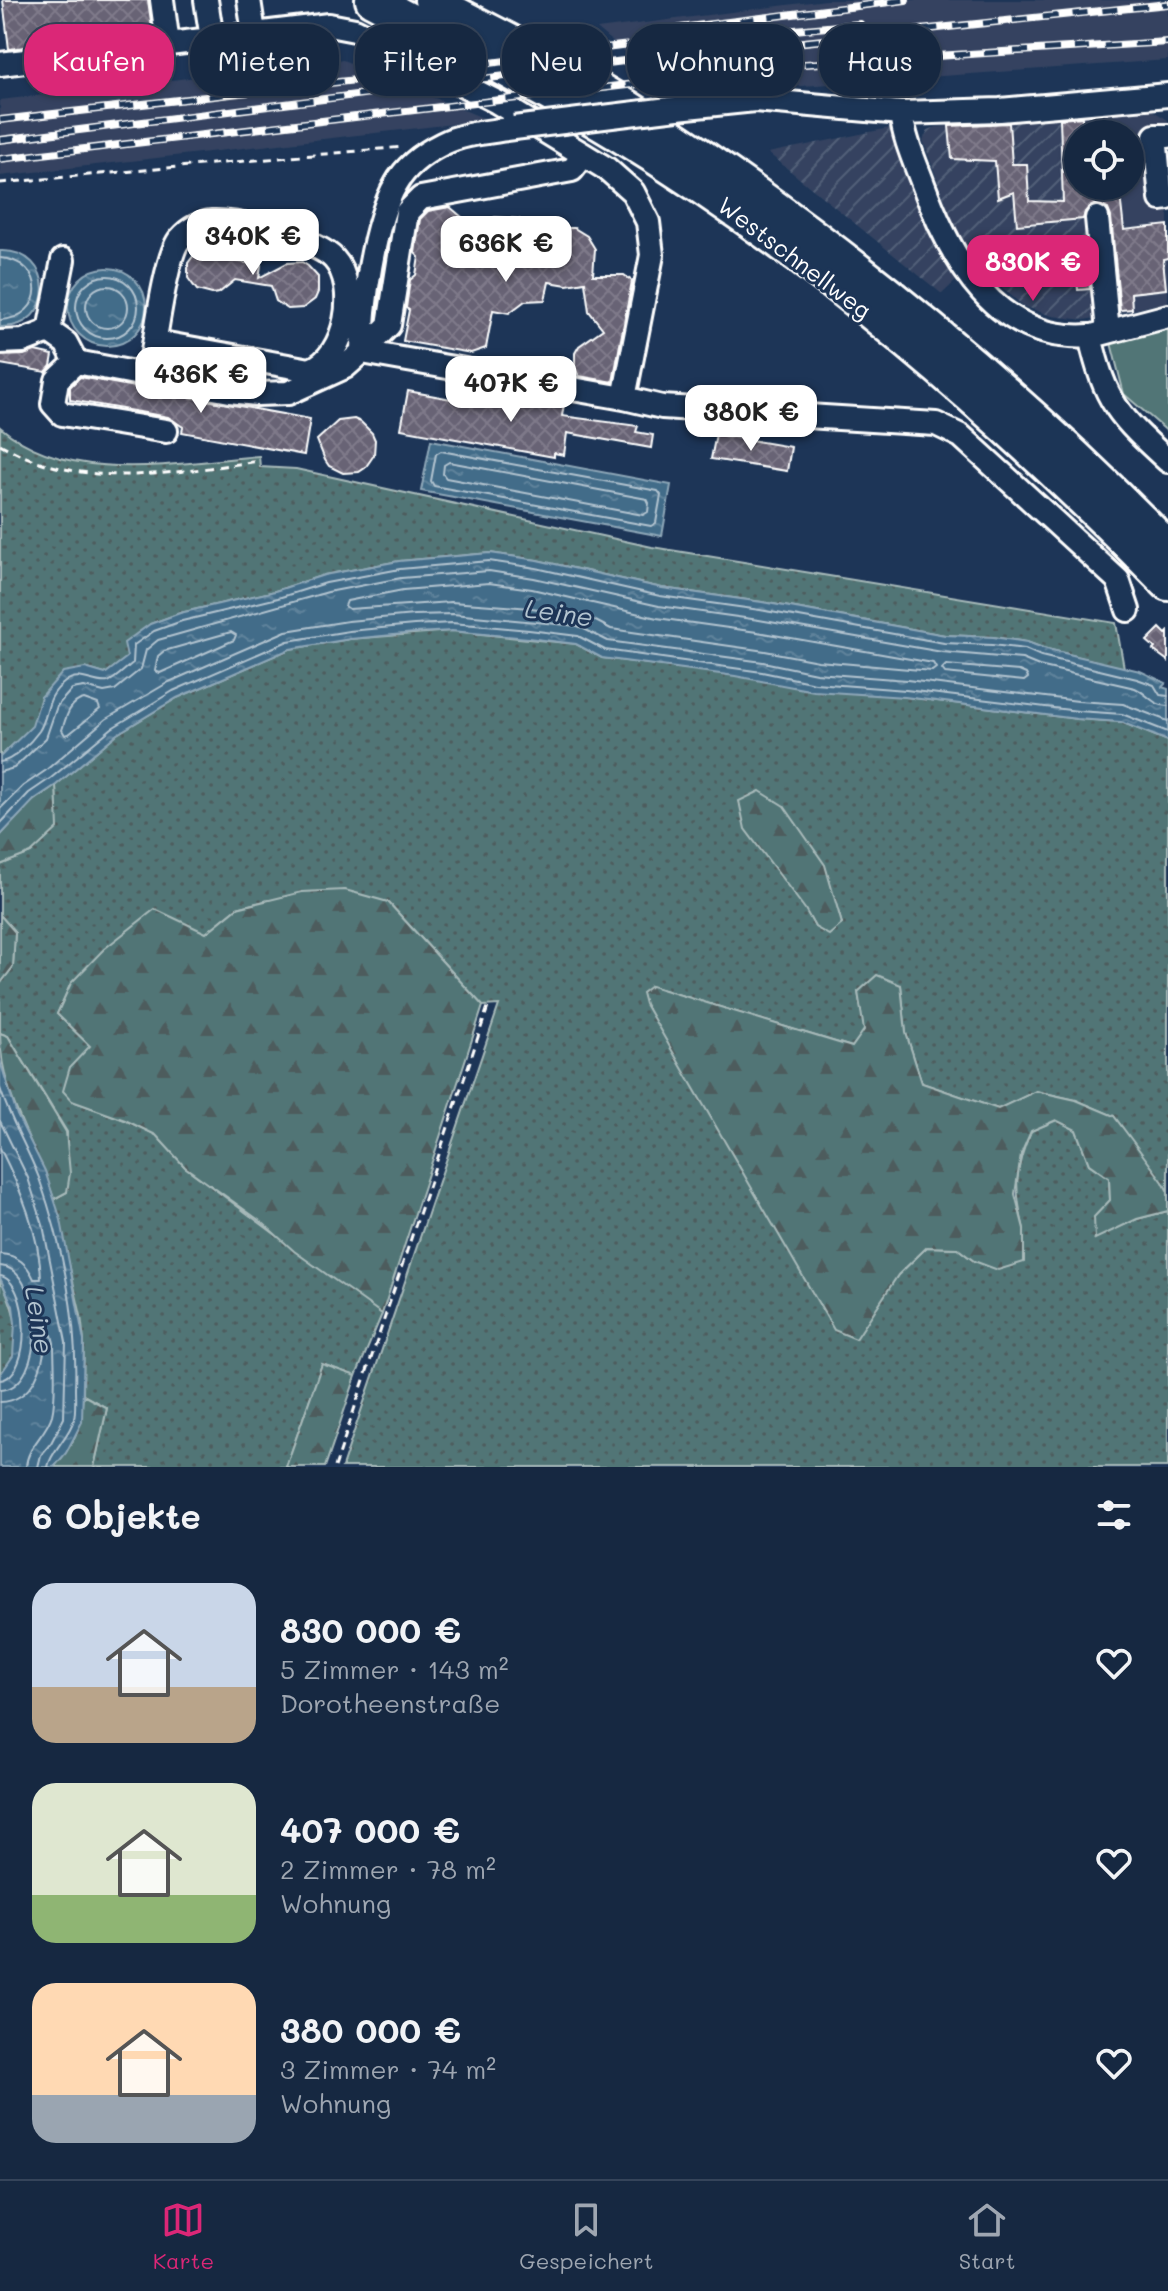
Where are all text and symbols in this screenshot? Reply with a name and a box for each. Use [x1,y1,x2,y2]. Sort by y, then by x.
chip: Kaufen [24,24,174,96]
chip: Mieten [190,24,339,96]
chip: Filter [355,24,486,96]
chip: Neu [502,24,611,96]
chip: Wohnung [627,24,803,96]
chip: Haus [819,24,941,96]
map controls [1064,120,1144,200]
button: locate [1064,120,1144,200]
street label: Westschnellweg [712,189,878,325]
pin: 340K € [188,209,318,277]
pin: 636K € [441,216,571,284]
text: 340K € [205,218,301,252]
text: 636K € [459,225,553,259]
pin: 830K € [968,235,1098,303]
text: 830K € [985,244,1081,278]
pin: 436K € [136,347,266,415]
text: 436K € [153,356,249,390]
pin: 407K € [446,356,576,424]
text: 407K € [463,365,559,399]
pin: 380K € [686,385,816,453]
text: 380K € [703,394,799,428]
water label: Leine [523,590,595,634]
water label: Leine [18,1284,62,1356]
text: 6 Objekte [32,1493,201,1538]
icon: filters [1092,1493,1136,1537]
text: 830 000 € [280,1607,461,1652]
icon: home [96,1615,192,1711]
icon: heart [1092,1641,1136,1685]
text: 5 Zimmer · 143 m² [280,1652,509,1686]
text: Dorotheenstraße [280,1686,500,1720]
text: 407 000 € [280,1807,460,1852]
icon: home [96,1815,192,1911]
icon: heart [1092,1841,1136,1885]
text: 2 Zimmer · 78 m² [280,1852,496,1886]
text: Wohnung [280,1886,391,1920]
text: 380 000 € [280,2007,461,2052]
icon: home [96,2015,192,2111]
icon: heart [1092,2041,1136,2085]
text: 3 Zimmer · 74 m² [280,2052,496,2086]
text: Wohnung [280,2086,391,2120]
tab: Karte [153,2198,214,2275]
tab: Gespeichert [519,2198,654,2275]
tab: Start [959,2198,1015,2275]

